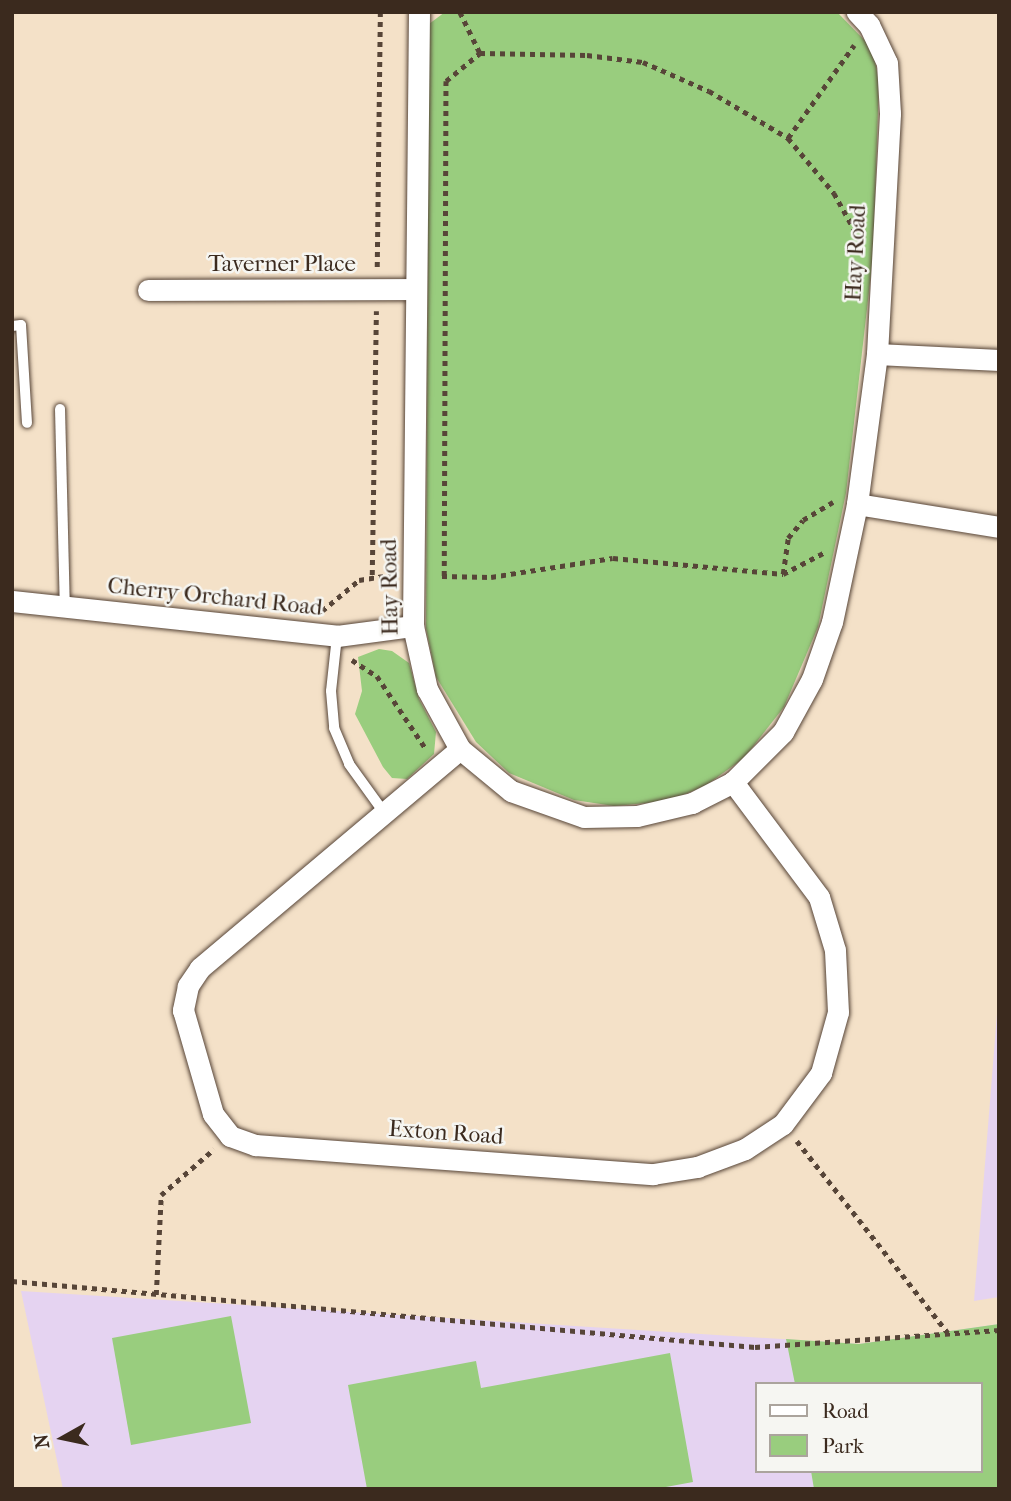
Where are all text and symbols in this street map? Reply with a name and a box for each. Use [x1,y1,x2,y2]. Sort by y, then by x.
street label: Hay Road [840,204,872,302]
street label: Taverner Place [208,250,356,278]
street label: Hay Road [375,538,405,636]
street label: Cherry Orchard Road [106,572,324,622]
street label: Exton Road [388,1115,504,1151]
legend [755,1382,983,1473]
text: Road [822,1399,869,1423]
north arrow [28,1403,98,1473]
text: N [30,1432,54,1450]
text: Park [822,1434,864,1458]

